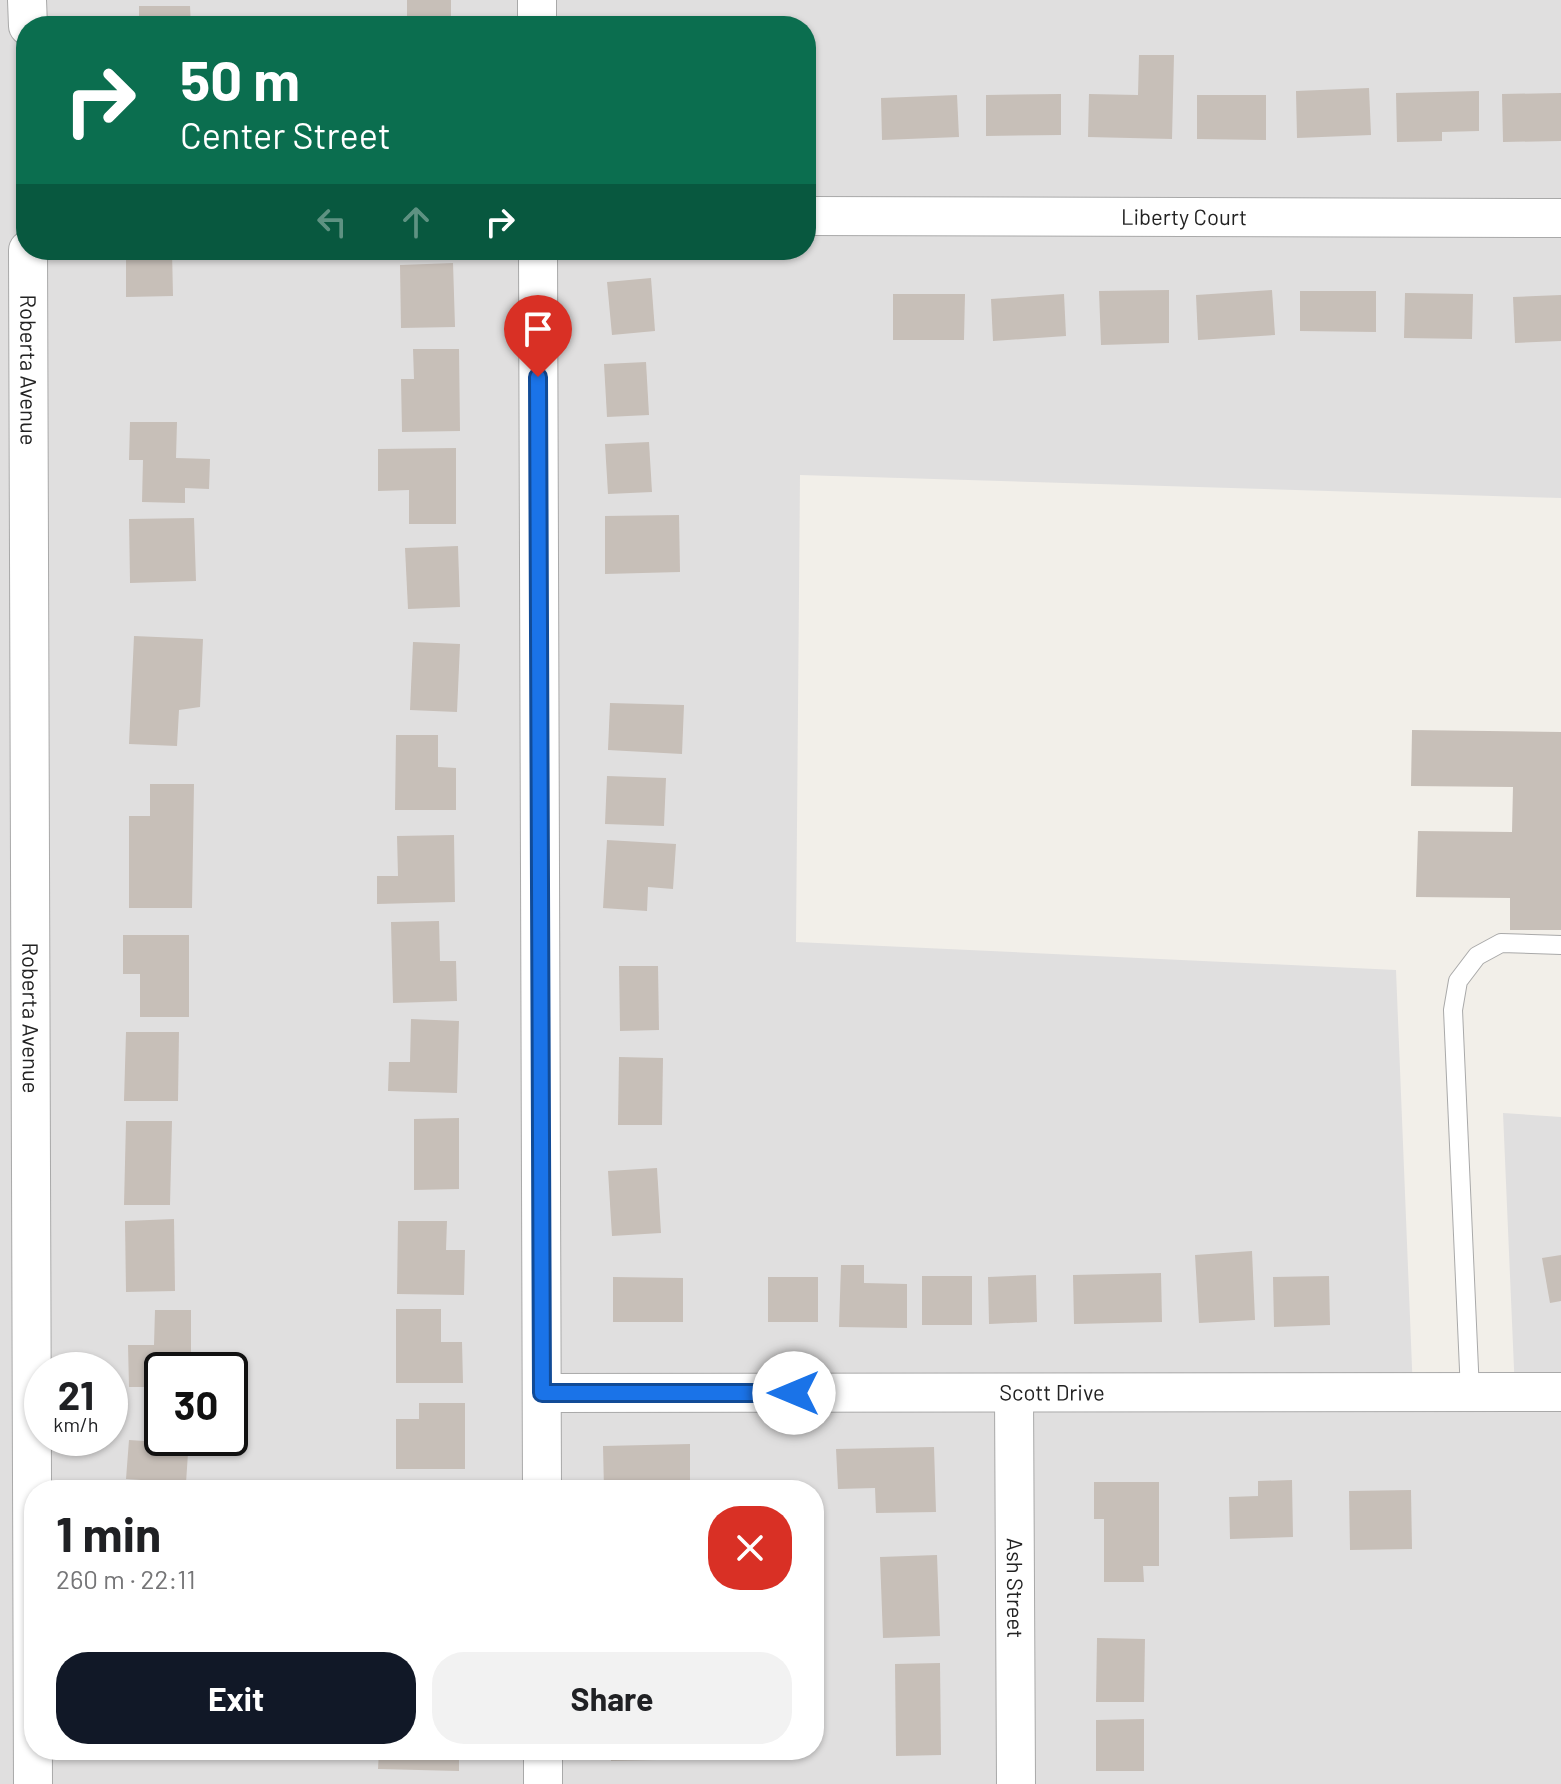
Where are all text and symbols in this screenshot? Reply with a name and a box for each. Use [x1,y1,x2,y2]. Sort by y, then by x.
text: 50 m [180,45,300,112]
icon: right [48,48,152,152]
text: Center Street [180,113,391,156]
icon: left [310,200,354,244]
icon: ahead [394,200,438,244]
icon: right [478,200,522,244]
street label: Liberty Court [1121,203,1247,229]
street label: Roberta Avenue [16,294,43,446]
pin [504,295,572,377]
icon: arrive [516,307,560,351]
street label: Roberta Avenue [18,942,45,1094]
position arrow [752,1351,836,1435]
speed limit sign: 30 [144,1352,248,1456]
text: 21 [58,1370,94,1418]
street label: Scott Drive [999,1378,1105,1405]
text: km/h [53,1412,99,1436]
text: 1 min [56,1504,161,1562]
button: close [708,1506,792,1590]
street label: Ash Street [1003,1538,1029,1638]
text: 260 m · 22:11 [56,1563,196,1594]
button: Exit [56,1652,416,1744]
button: Share [432,1652,792,1744]

